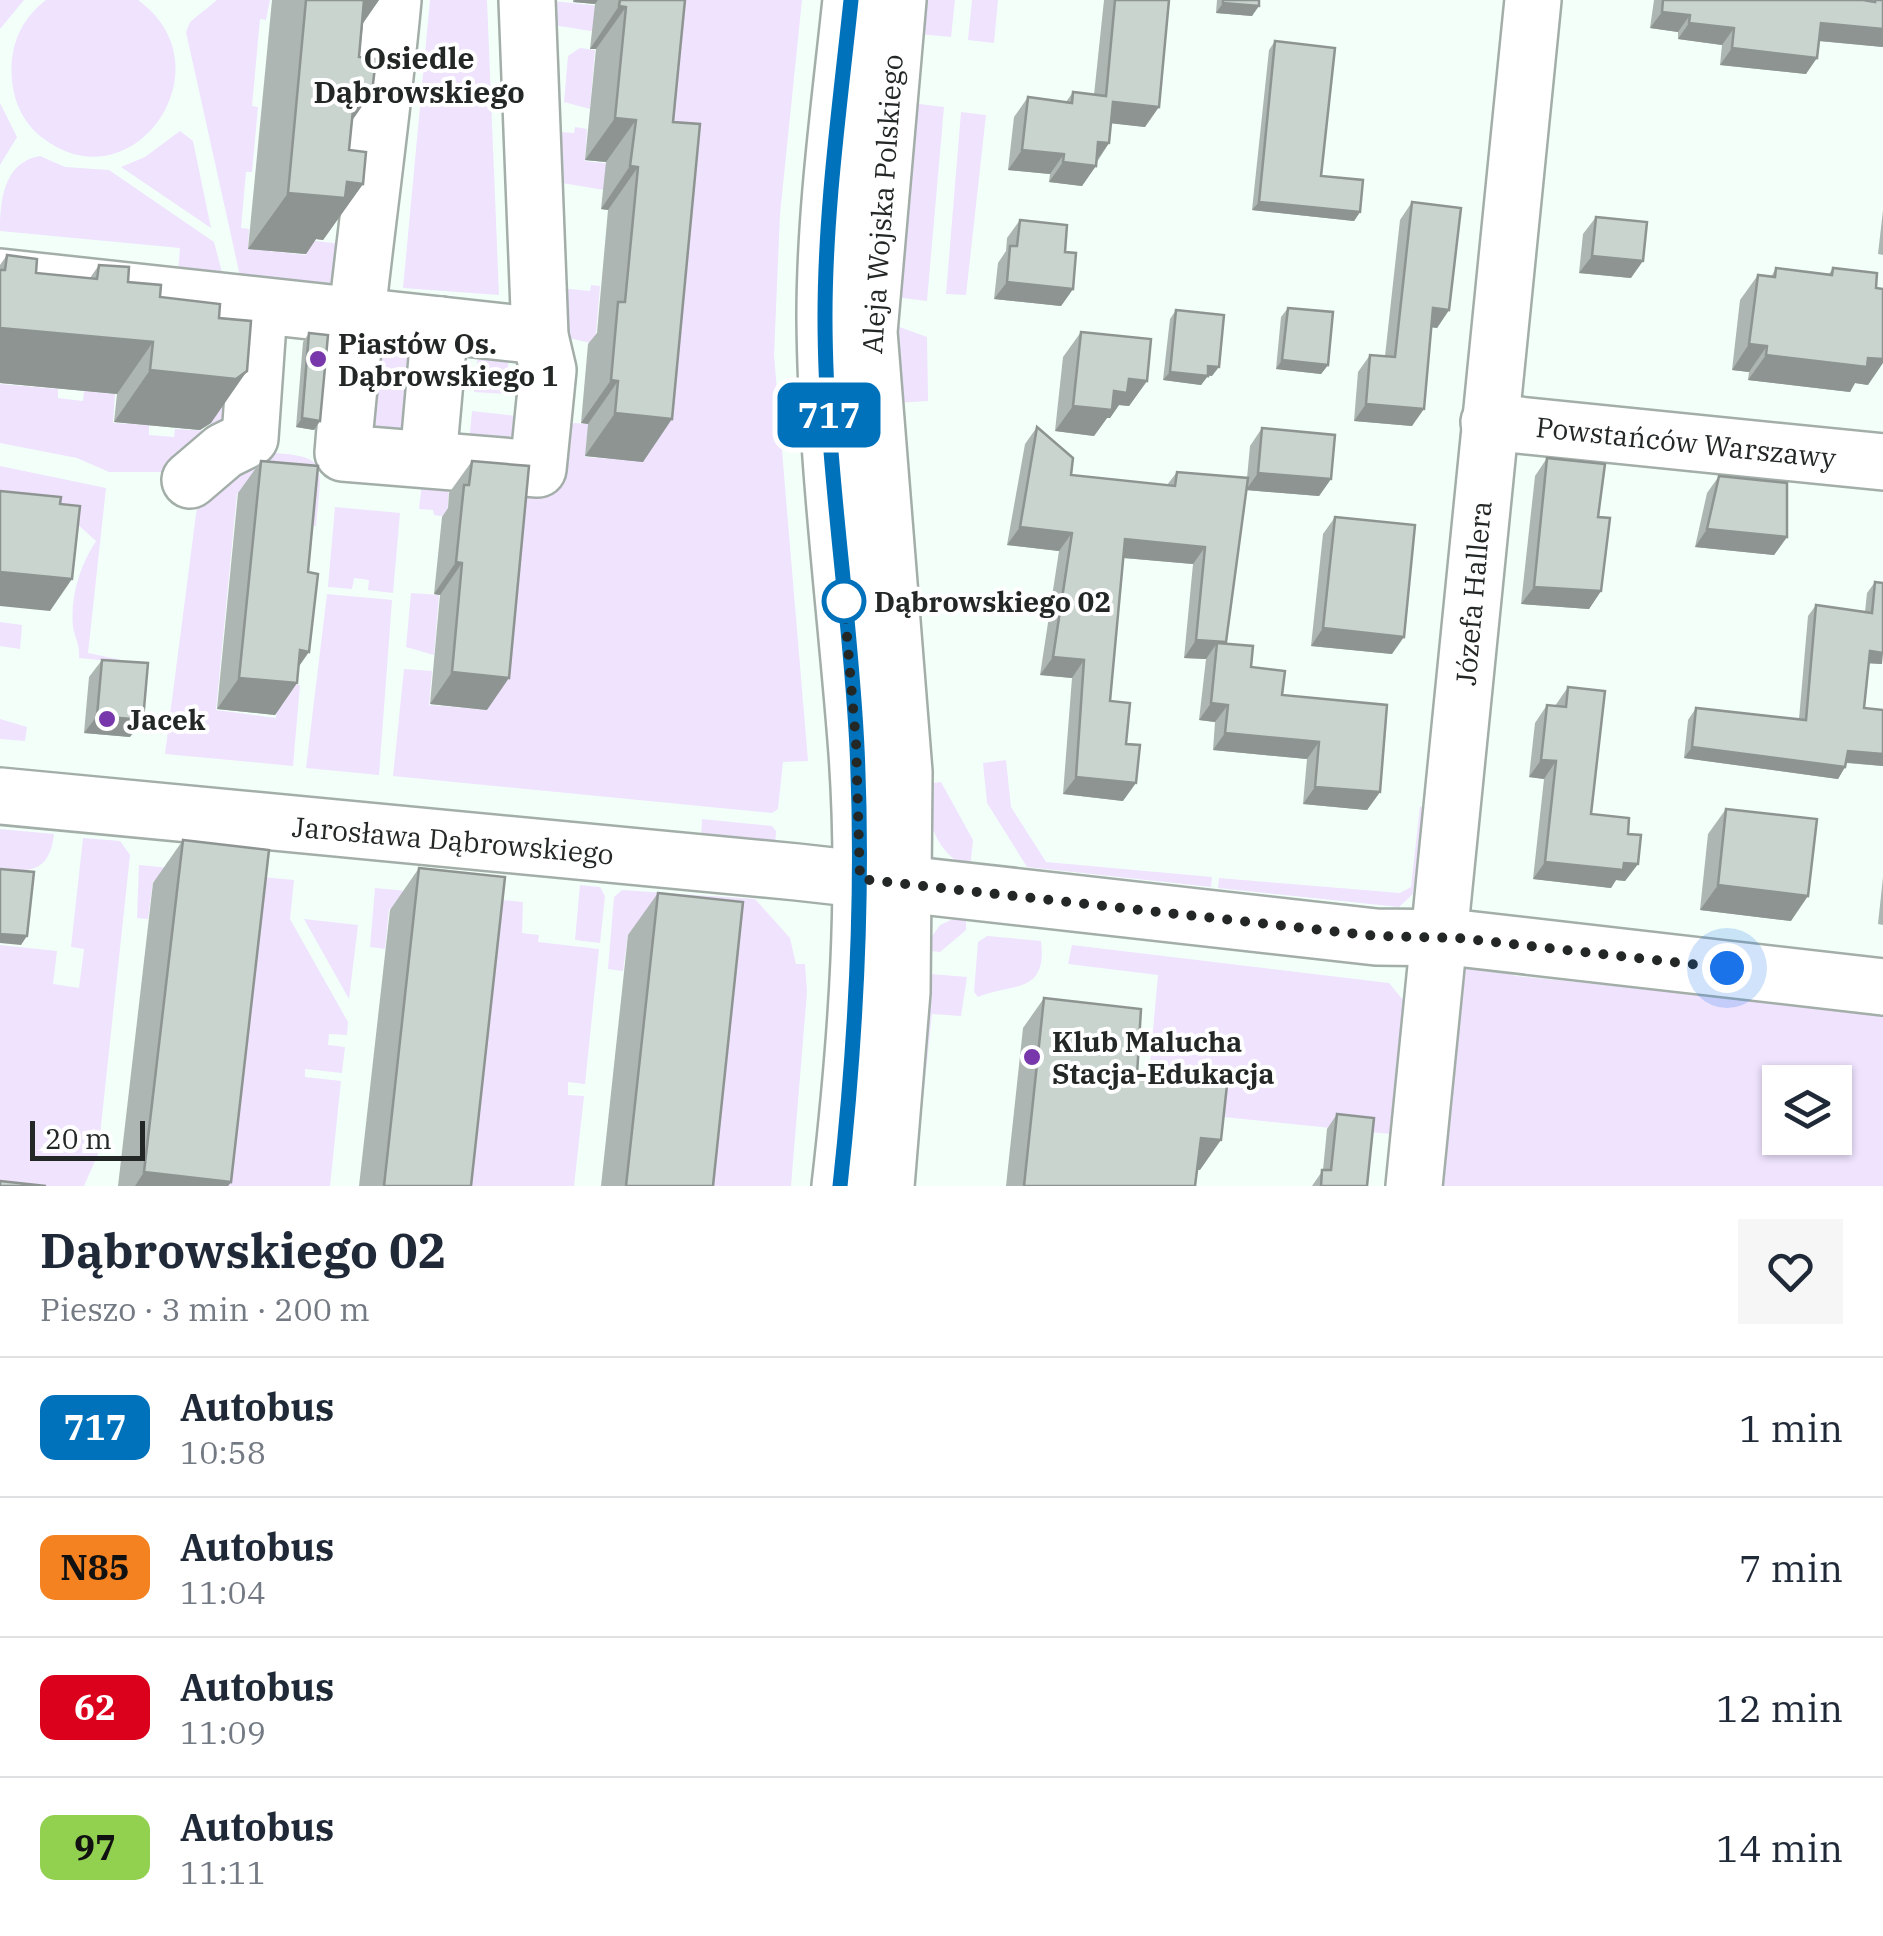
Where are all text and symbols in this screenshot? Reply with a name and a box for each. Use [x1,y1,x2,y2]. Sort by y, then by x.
district label: Osiedle Dąbrowskiego [313,38,525,111]
street label: Aleja Wojska Polskiego [853,53,911,355]
place label: Piastów Os. Dąbrowskiego 1 [338,325,558,394]
marker: Piastów Os. Dąbrowskiego 1 [307,348,329,370]
line badge: 717 [772,382,886,448]
text: 717 [797,392,861,438]
street label: Powstańców Warszawy [1534,408,1838,476]
street label: Józefa Hallera [1447,499,1499,687]
marker: Dąbrowskiego 02 [823,580,865,622]
place label: Dąbrowskiego 02 [874,583,1111,620]
place label: Jacek [127,701,206,738]
marker: Jacek [96,708,118,730]
street label: Jarosława Dąbrowskiego [291,808,615,872]
your location [1702,943,1752,993]
place label: Klub Malucha Stacja-Edukacja [1052,1023,1275,1092]
marker: Klub Malucha Stacja-Edukacja [1021,1046,1043,1068]
map controls [1762,1065,1852,1155]
button: layers [1762,1065,1852,1155]
scale bar [30,1116,145,1160]
text: 20 m [45,1120,112,1157]
text: Dąbrowskiego 02 [40,1219,447,1281]
button: heart [1738,1219,1843,1324]
text: Pieszo · 3 min · 200 m [40,1288,370,1330]
text: Autobus [180,1382,334,1431]
text: 1 min [1739,1403,1843,1452]
text: 717 [63,1404,127,1450]
text: 10:58 [180,1431,266,1473]
text: Autobus [180,1522,334,1571]
text: 7 min [1739,1543,1843,1592]
text: N85 [60,1544,130,1590]
text: 11:04 [180,1571,266,1613]
text: Autobus [180,1662,334,1711]
text: 12 min [1716,1683,1843,1732]
text: 62 [74,1684,116,1730]
text: 11:09 [180,1711,266,1753]
text: Autobus [180,1802,334,1851]
text: 14 min [1716,1823,1843,1872]
text: 97 [74,1824,116,1870]
text: 11:11 [180,1851,266,1893]

